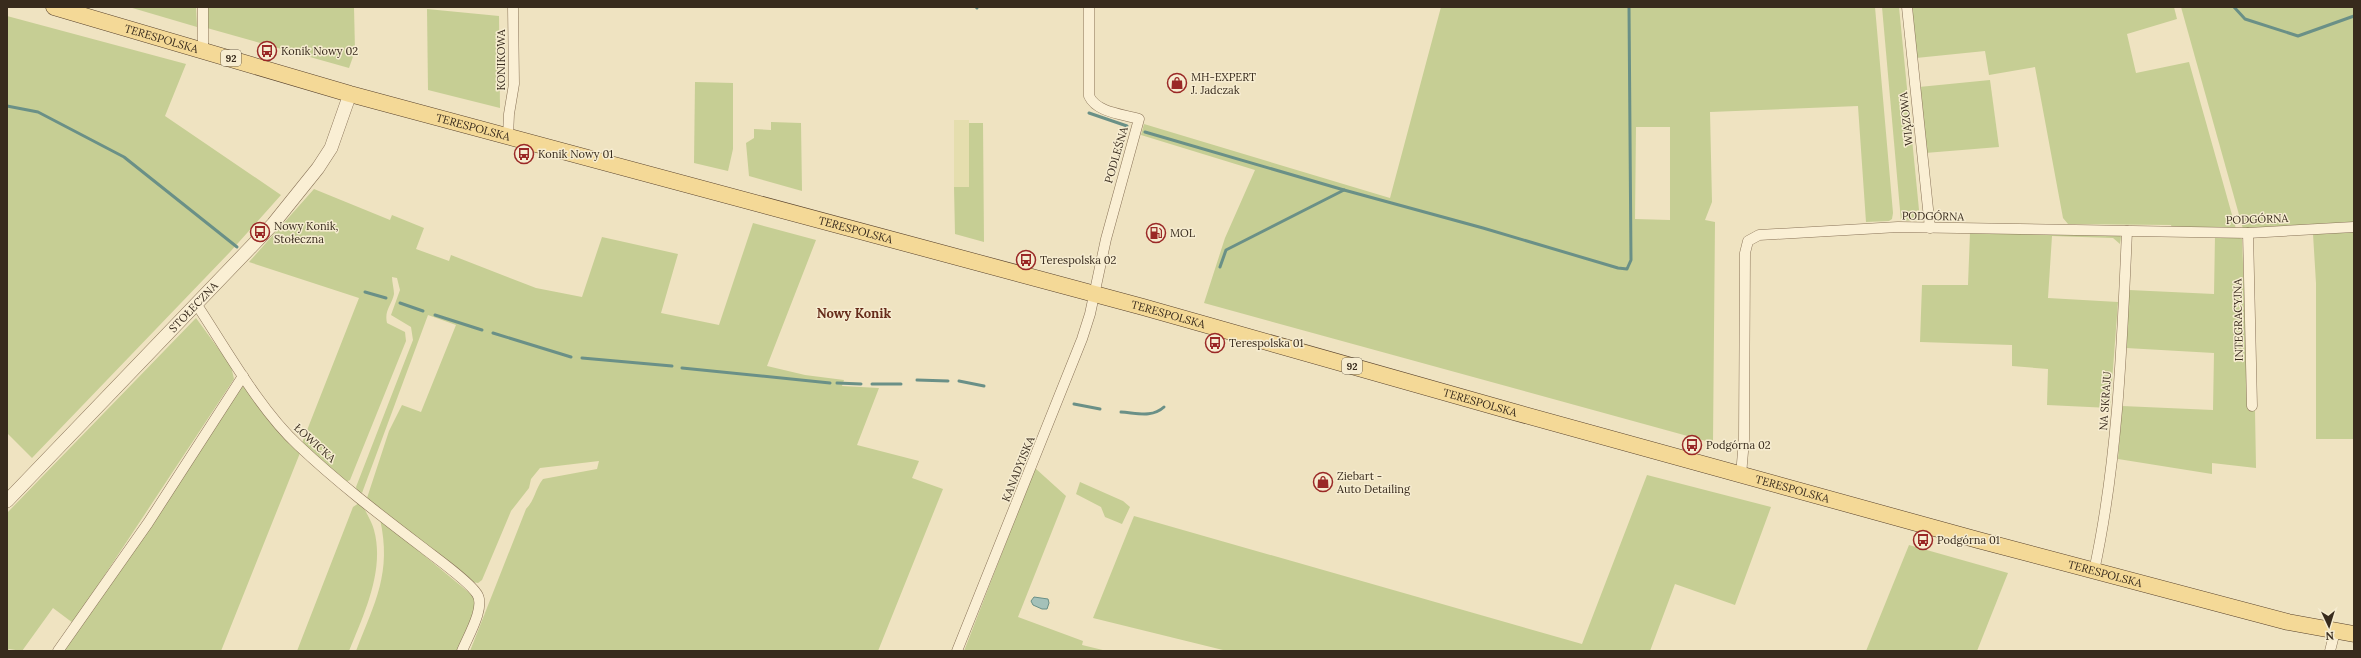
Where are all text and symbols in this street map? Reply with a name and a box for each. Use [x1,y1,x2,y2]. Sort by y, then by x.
street label: TERESPOLSKA [123,21,201,56]
street label: KONIKOWA [494,28,508,91]
bus stop icon: Konik Nowy 02 [256,40,278,62]
place label: Konik Nowy 02 [281,44,358,58]
road number: 92 [221,50,241,66]
place label: MH-EXPERT J. Jadczak [1190,70,1256,97]
shop icon: MH-EXPERT J. Jadczak [1166,72,1188,94]
street label: WIĄZOWA [1896,90,1916,147]
street label: TERESPOLSKA [434,110,513,144]
street label: PODLEŚNA [1101,124,1131,185]
bus stop icon: Konik Nowy 01 [513,143,535,165]
place label: Konik Nowy 01 [538,147,613,161]
street label: PODGÓRNA [1902,208,1966,224]
street label: PODGÓRNA [2226,211,2290,227]
street label: TERESPOLSKA [817,213,895,247]
place label: Nowy Konik, Stołeczna [274,219,339,246]
bus stop icon: Nowy Konik, Stołeczna [249,221,271,243]
fuel station icon: MOL [1145,222,1167,244]
place label: MOL [1170,226,1196,240]
bus stop icon: Terespolska 02 [1015,249,1037,271]
place label: Terespolska 02 [1040,253,1117,267]
street label: INTEGRACYJNA [2230,277,2246,361]
street label: STOŁECZNA [166,278,222,335]
street label: TERESPOLSKA [1130,297,1208,332]
district label: Nowy Konik [817,305,892,322]
bus stop icon: Terespolska 01 [1204,332,1226,354]
place label: Terespolska 01 [1229,336,1304,350]
road number: 92 [1342,358,1362,374]
street label: NA SKRAJU [2096,371,2114,431]
street label: TERESPOLSKA [1442,385,1520,420]
street label: ŁOWICKA [291,421,340,466]
street label: KANADYJSKA [999,433,1038,504]
bus stop icon: Podgórna 02 [1681,434,1703,456]
place label: Podgórna 02 [1706,438,1771,452]
place label: Ziebart - Auto Detailing [1336,469,1411,496]
shop icon: Ziebart - Auto Detailing [1312,471,1334,493]
street label: TERESPOLSKA [1754,472,1832,506]
bus stop icon: Podgórna 01 [1912,529,1934,551]
place label: Podgórna 01 [1937,533,2000,547]
street label: TERESPOLSKA [2066,557,2145,590]
north arrow [2309,606,2349,646]
text: N [2324,629,2334,643]

